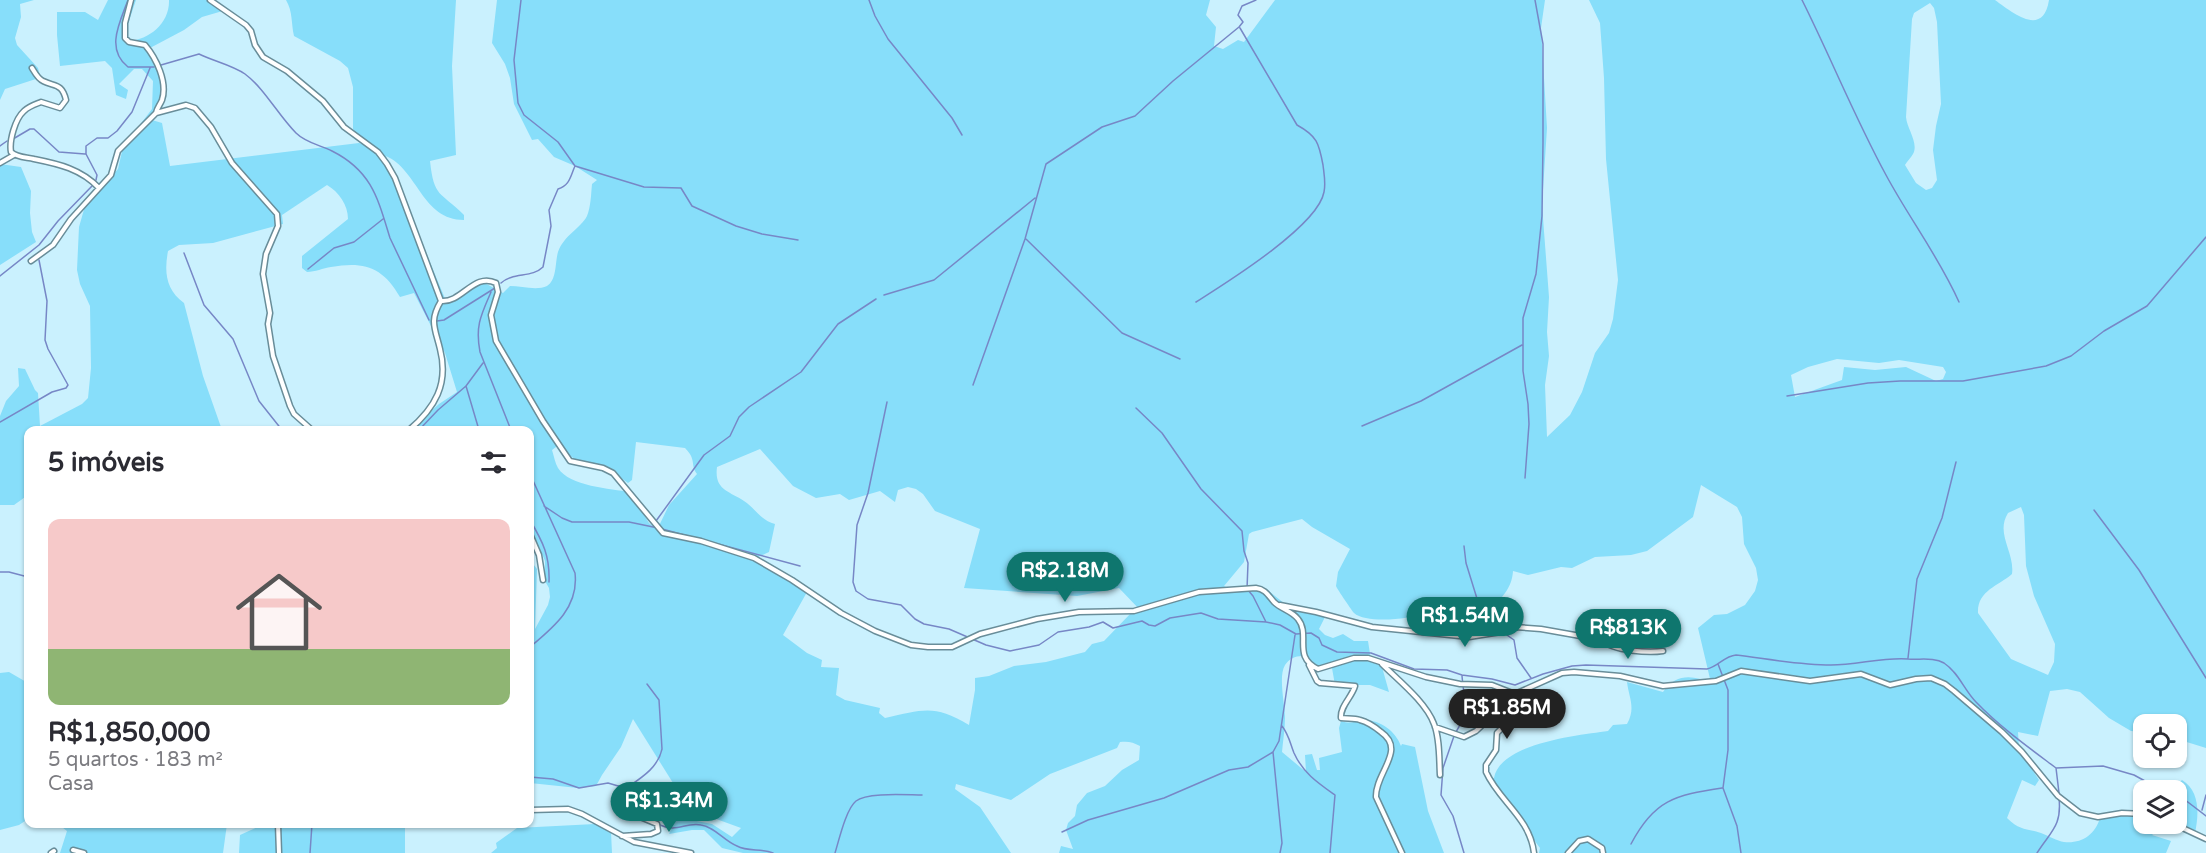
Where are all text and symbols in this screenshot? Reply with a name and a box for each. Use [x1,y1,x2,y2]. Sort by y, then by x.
icon: filters [477,446,510,479]
text: 5 imóveis [48,447,164,478]
pin: R$2.18M [1010,552,1120,603]
icon: home [225,558,333,666]
text: R$2.18M [1021,559,1109,583]
pin: R$1.54M [1410,597,1520,648]
text: R$1.54M [1421,604,1509,628]
pin: R$813K [1579,609,1677,660]
text: R$813K [1589,616,1667,640]
pin: R$1.85M [1452,689,1562,740]
text: R$1.85M [1463,696,1551,720]
map controls [2133,714,2187,834]
button: locate [2133,714,2187,768]
text: R$1,850,000 [48,717,210,748]
text: 5 quartos · 183 m² [48,748,223,772]
text: Casa [48,772,94,796]
button: layers [2133,780,2187,834]
pin: R$1.34M [614,782,724,833]
text: R$1.34M [625,789,713,813]

